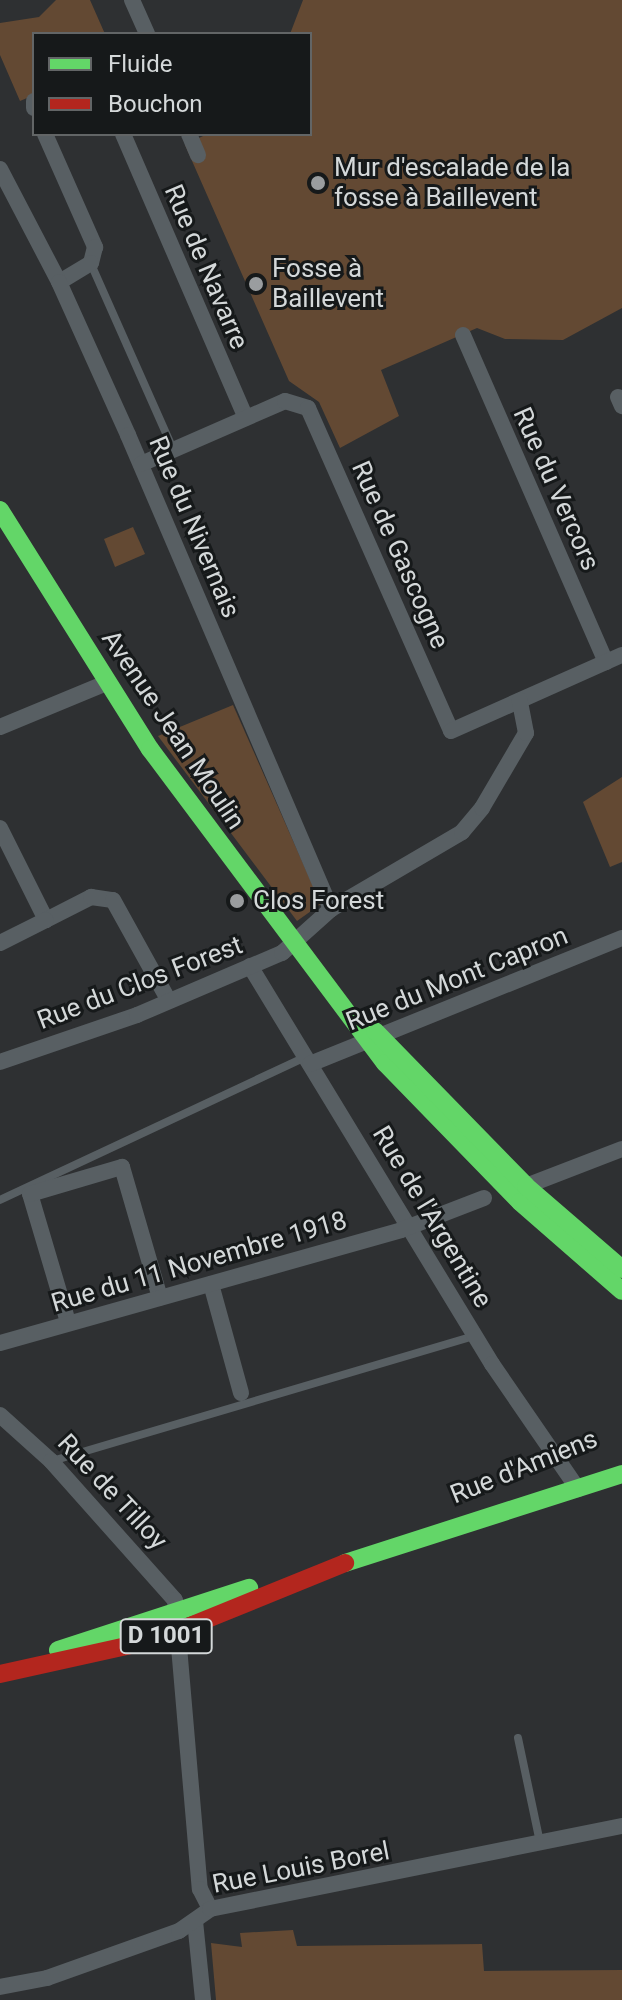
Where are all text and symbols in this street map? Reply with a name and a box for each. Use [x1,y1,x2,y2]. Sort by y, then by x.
legend [32,32,312,136]
text: Fluide [108,50,172,78]
text: Bouchon [108,90,203,118]
place label: Mur d'escalade de la fosse à Baillevent [334,152,570,214]
marker: Mur d'escalade de la fosse à Baillevent [309,174,327,192]
street label: Rue de Navarre [157,180,255,354]
place label: Fosse à Baillevent [272,253,384,314]
marker: Fosse à Baillevent [247,275,265,293]
street label: Rue du Vercors [506,403,606,575]
street label: Rue du Nivernais [142,432,246,622]
street label: Rue de Gascogne [345,456,455,654]
street label: Avenue Jean Moulin [95,625,251,835]
place label: Clos Forest [253,885,384,917]
marker: Clos Forest [228,892,246,910]
street label: Rue du Mont Capron [342,920,572,1038]
street label: Rue du Clos Forest [33,930,247,1036]
street label: Rue de l'Argentine [366,1121,498,1313]
street label: Rue du 11 Novembre 1918 [48,1205,350,1319]
street label: Rue d'Amiens [446,1423,602,1511]
street label: Rue de Tilloy [50,1428,174,1556]
road number: D 1001 [118,1616,214,1656]
street label: Rue Louis Borel [210,1836,392,1900]

